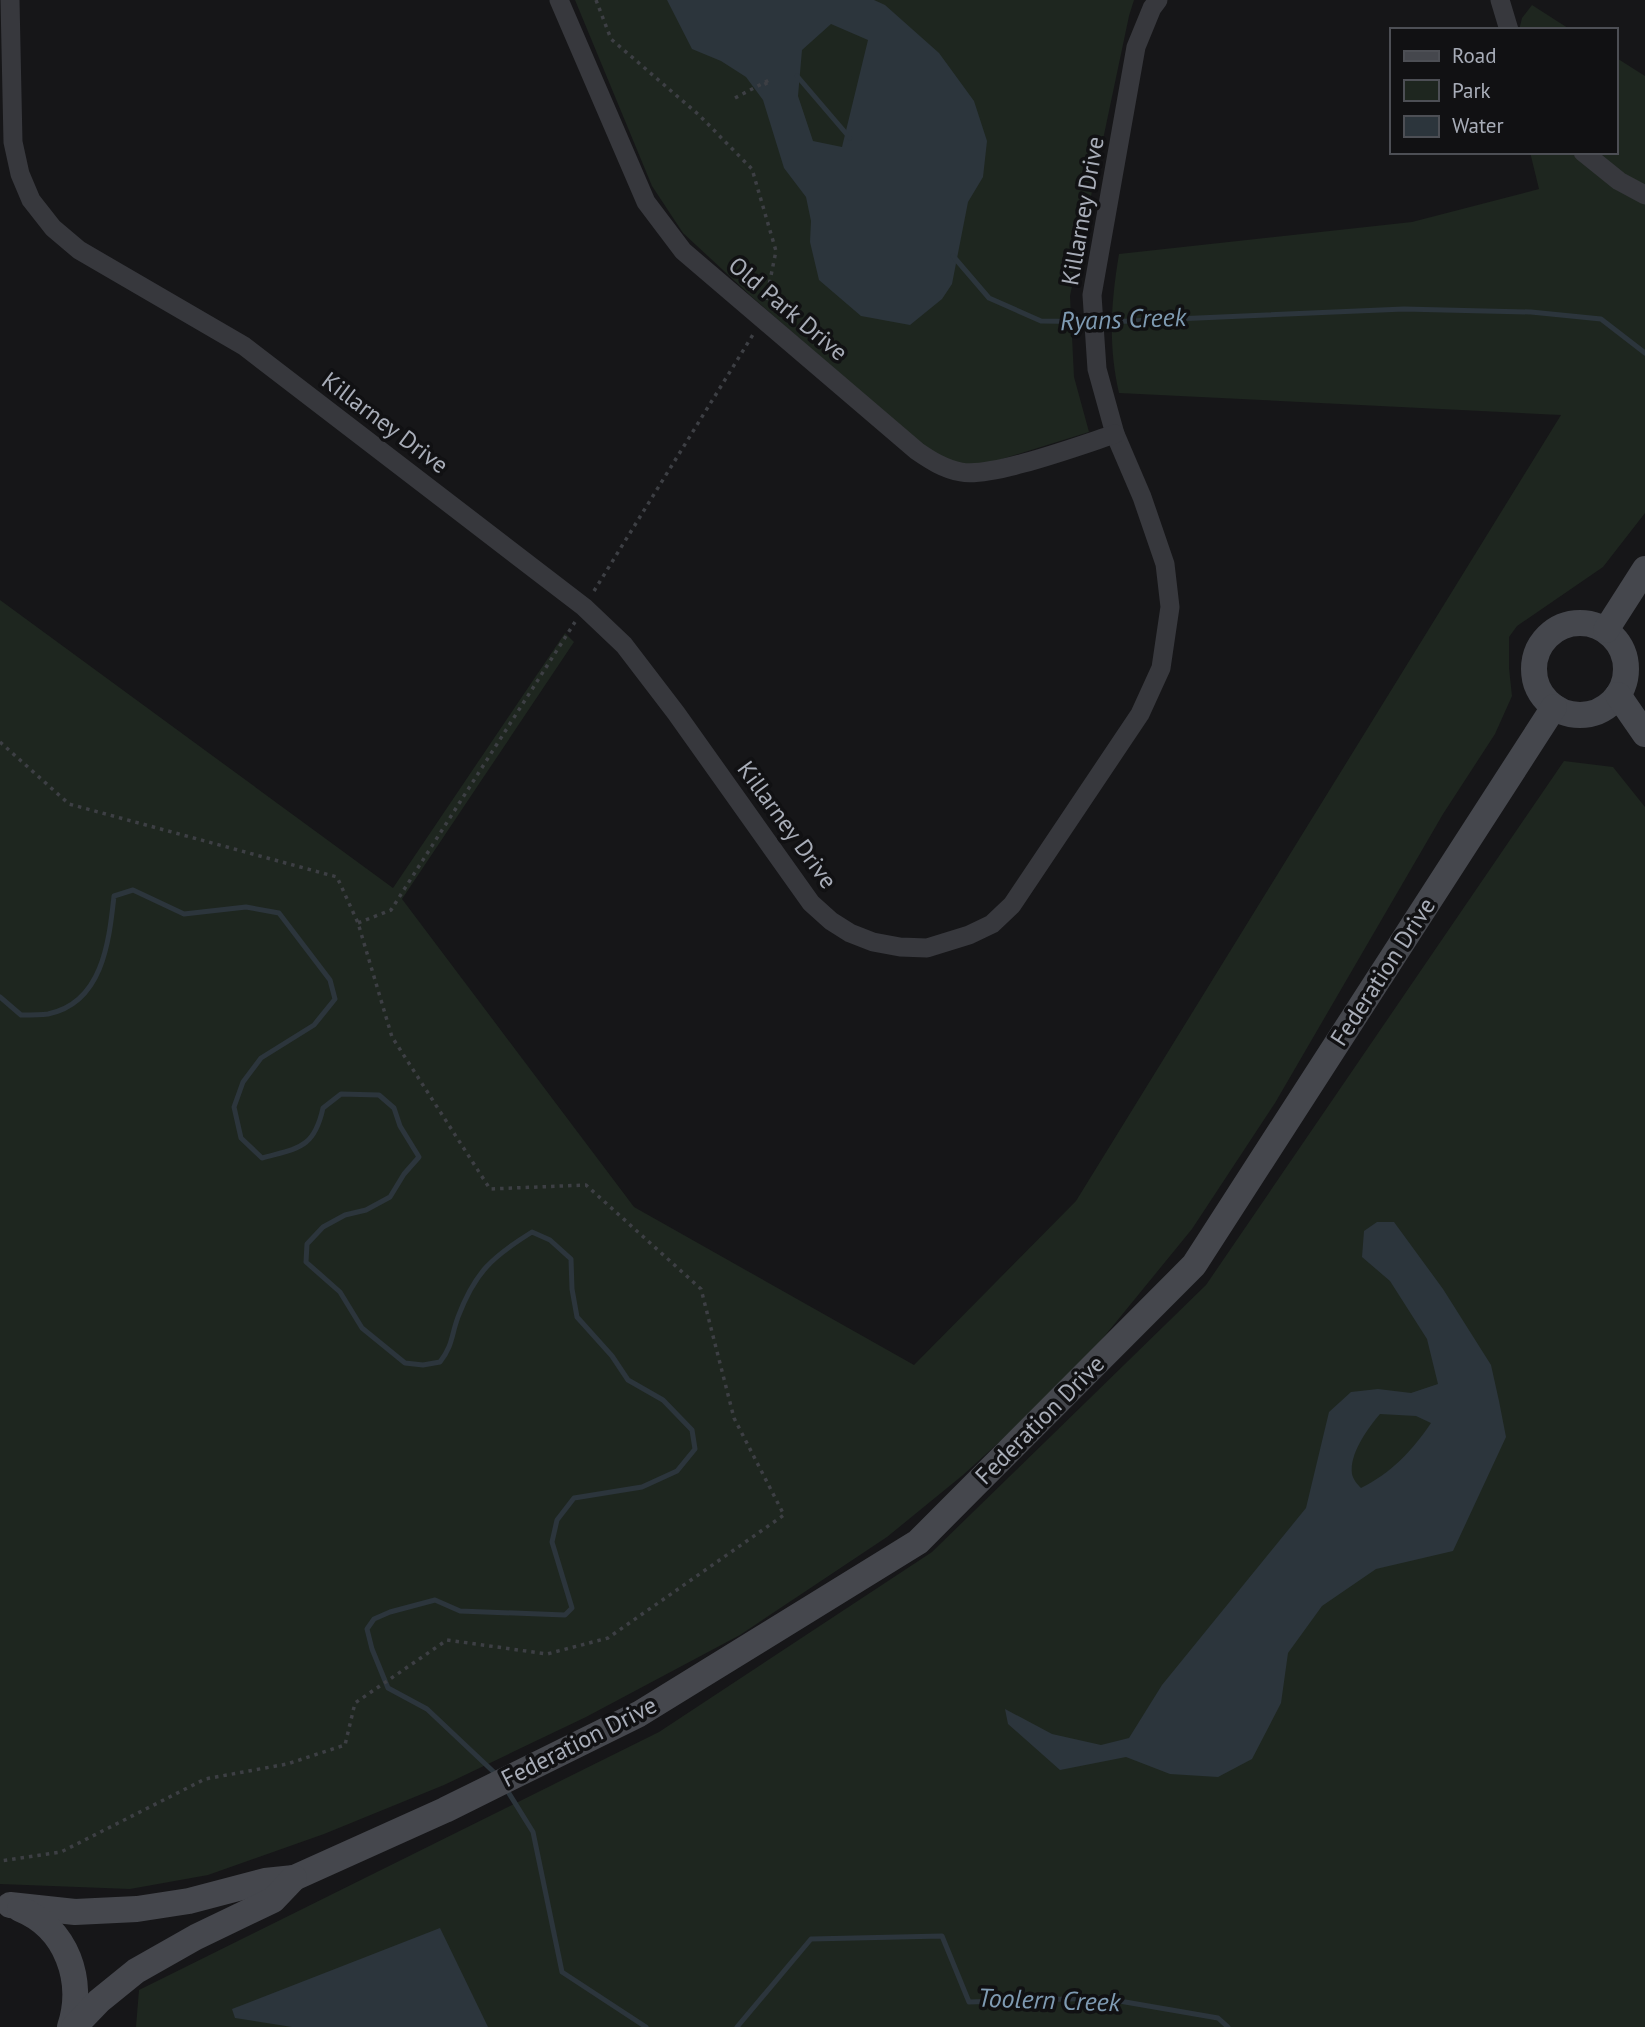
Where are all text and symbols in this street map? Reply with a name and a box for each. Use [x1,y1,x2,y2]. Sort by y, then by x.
legend [1390,28,1617,154]
text: Road [1452,42,1496,69]
text: Park [1452,77,1491,104]
text: Water [1452,112,1504,139]
street label: Killarney Drive [1054,134,1111,288]
street label: Old Park Drive [722,250,854,368]
water label: Ryans Creek [1059,300,1188,337]
street label: Killarney Drive [316,365,455,480]
street label: Killarney Drive [731,755,844,895]
street label: Federation Drive [1323,892,1442,1052]
street label: Federation Drive [968,1348,1111,1491]
street label: Federation Drive [496,1689,662,1794]
water label: Toolern Creek [977,1981,1122,2019]

